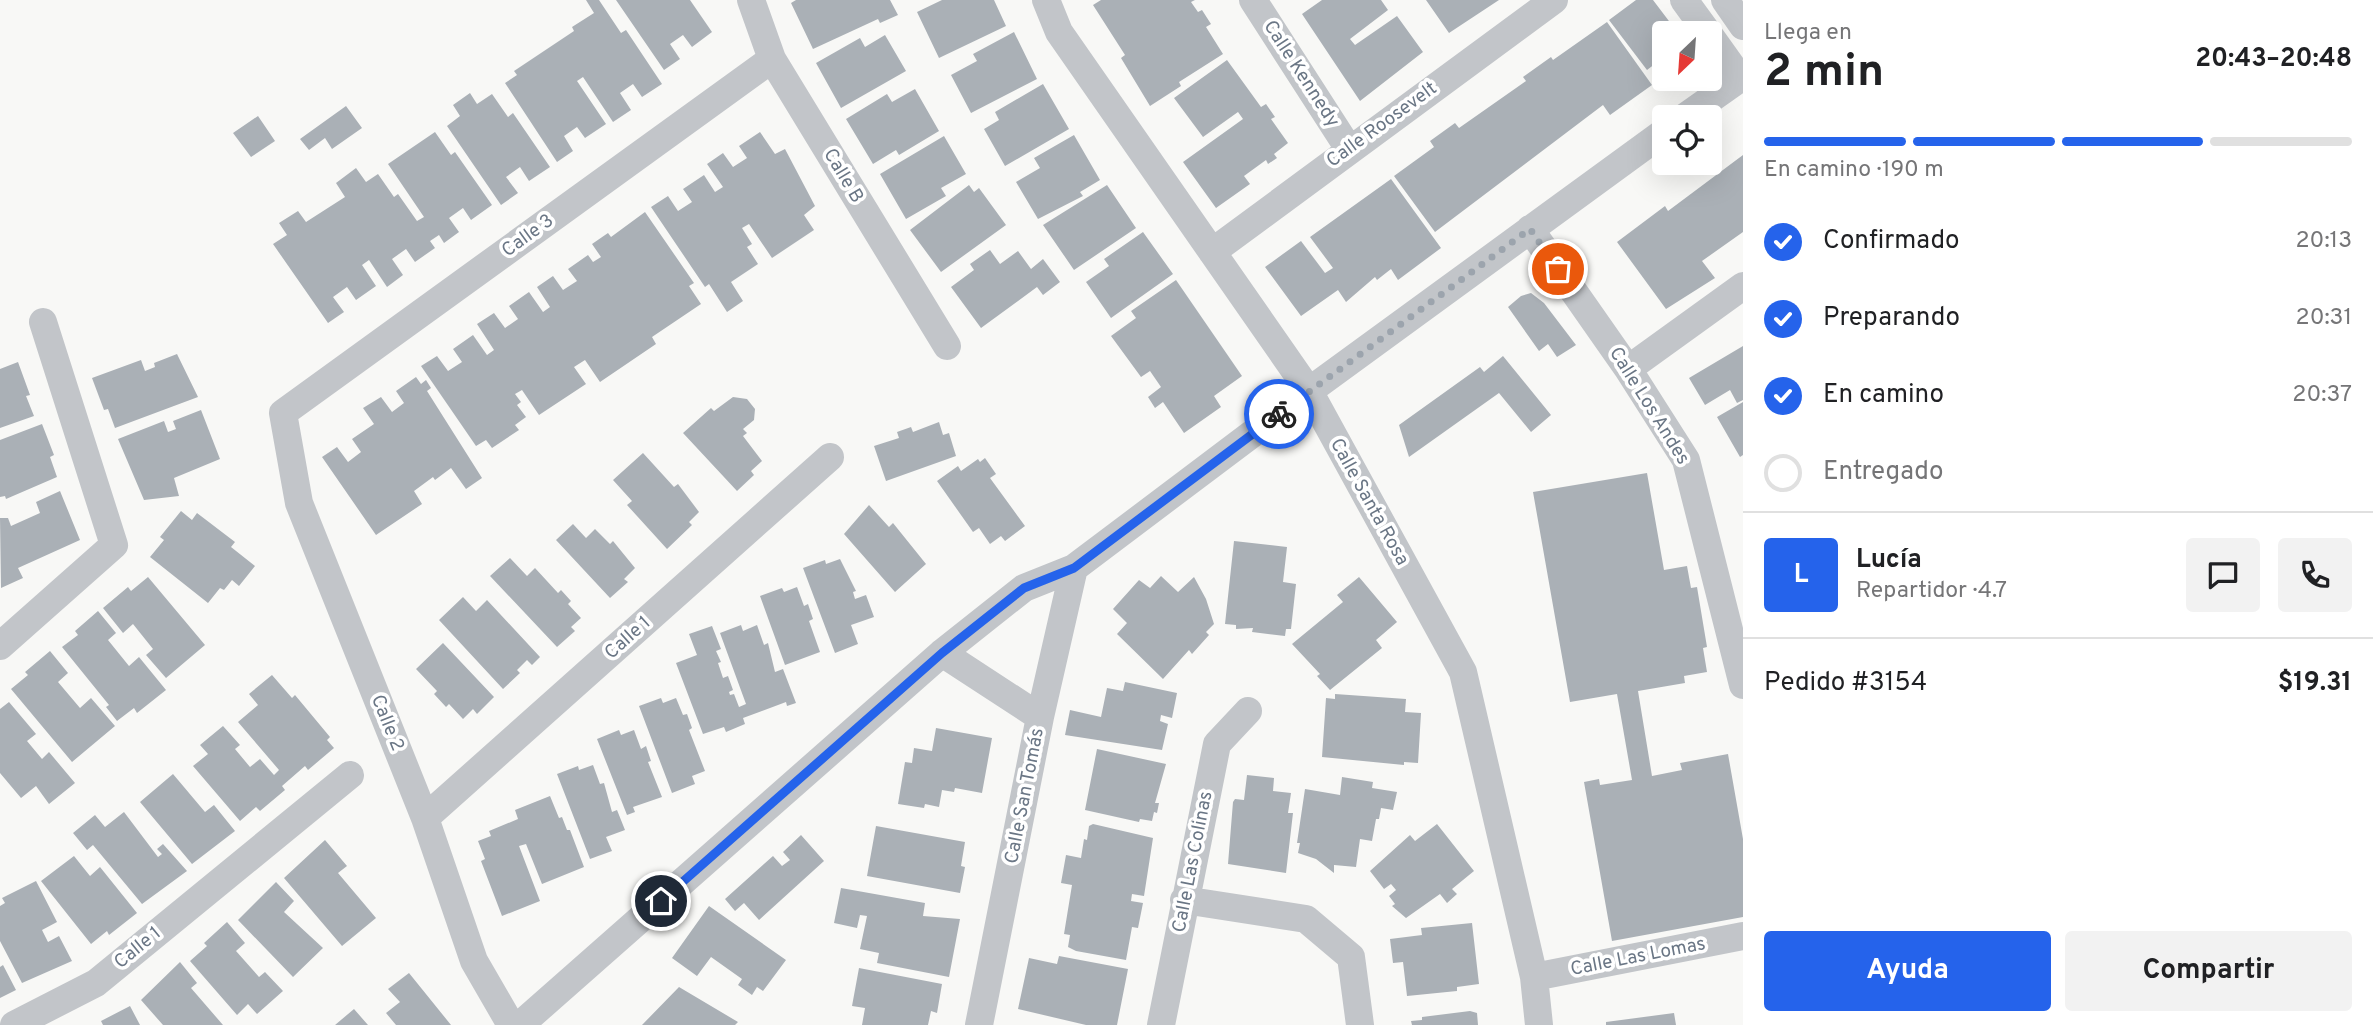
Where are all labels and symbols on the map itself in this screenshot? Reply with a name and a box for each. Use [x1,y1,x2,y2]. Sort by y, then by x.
street label: Calle Kennedy [1258,16,1344,132]
north arrow [1652,21,1722,91]
street label: Calle Roosevelt [1322,77,1442,173]
street label: Calle B [817,144,869,208]
street label: Calle 3 [497,209,559,263]
pin [1528,239,1588,299]
street label: Calle Los Andes [1603,343,1695,469]
courier [1244,379,1314,449]
street label: Calle Santa Rosa [1324,434,1414,570]
street label: Calle 1 [600,611,656,665]
street label: Calle 2 [365,691,409,755]
street label: Calle San Tomás [1000,726,1050,866]
street label: Calle Las Colinas [1168,789,1218,935]
pin [631,871,691,931]
street label: Calle 1 [109,922,167,974]
street label: Calle Las Lomas [1568,932,1708,982]

